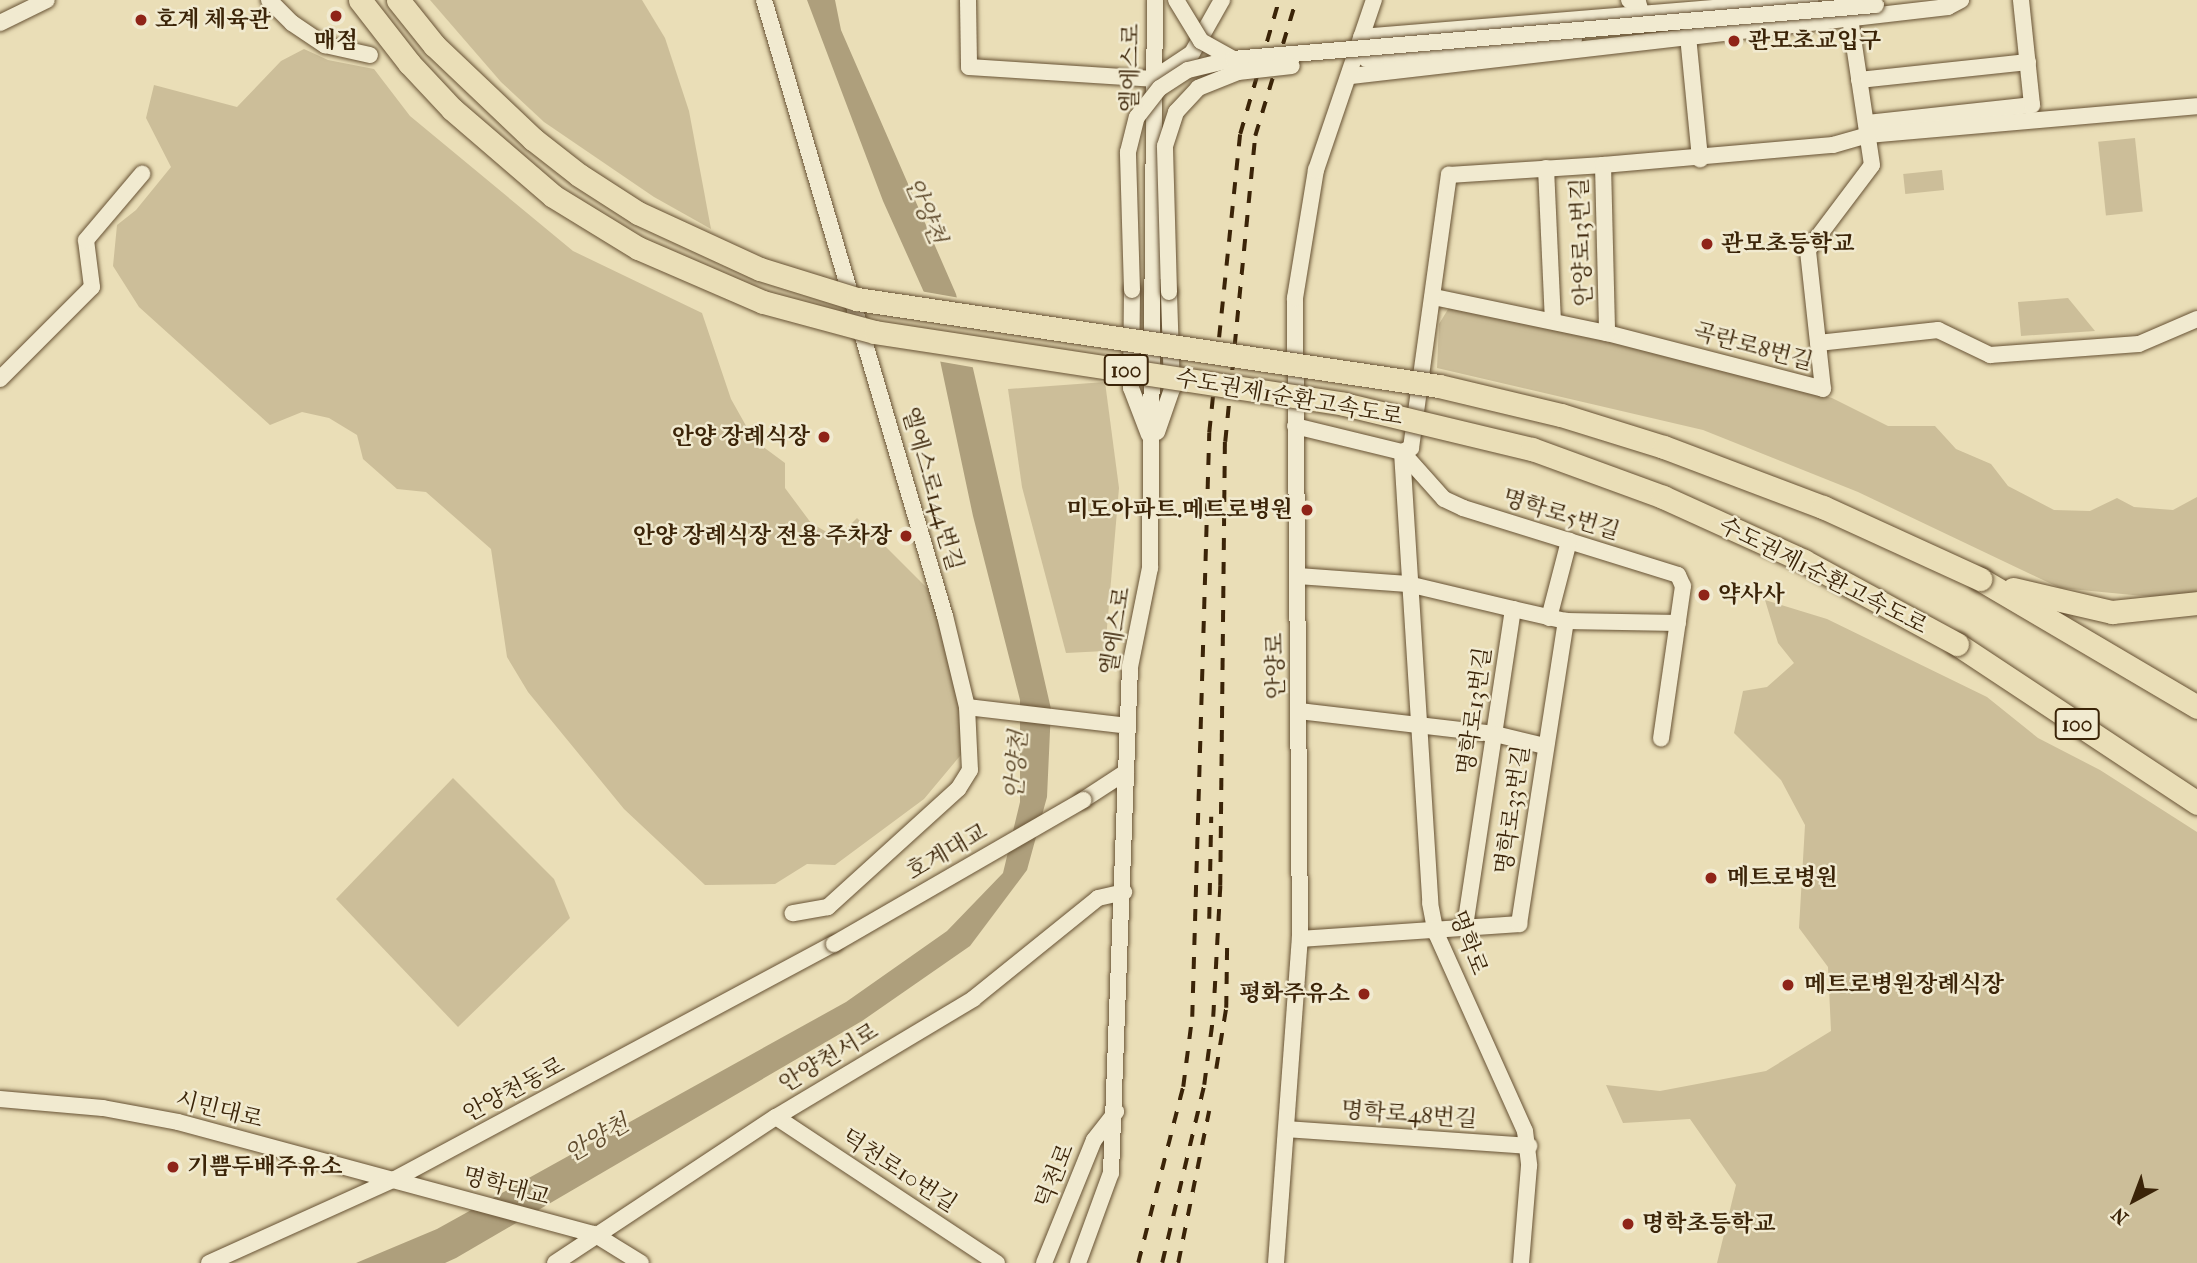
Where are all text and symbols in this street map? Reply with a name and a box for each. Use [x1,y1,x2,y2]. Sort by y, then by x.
place label: 호계 체육관 [155,6,271,34]
marker: 매점 [328,8,344,24]
marker: 호계 체육관 [133,12,149,28]
street label: 엘에스로 [1116,23,1146,113]
place label: 매점 [314,27,358,55]
place label: 관모초교입구 [1748,27,1881,55]
marker: 관모초교입구 [1726,33,1742,49]
water label: 안양천 [898,173,952,249]
street label: 안양로13번길 [1566,177,1598,307]
place label: 관모초등학교 [1721,230,1854,258]
marker: 관모초등학교 [1699,236,1715,252]
street label: 곡란로8번길 [1690,318,1816,376]
road number: 100 [1103,352,1149,388]
street label: 수도권제1순환고속도로 [1173,364,1405,432]
street label: 엘에스로144번길 [895,404,969,574]
place label: 안양 장례식장 [672,423,810,451]
marker: 안양 장례식장 [816,429,832,445]
street label: 명학로5번길 [1499,484,1623,546]
place label: 미도아파트.메트로병원 [1066,496,1293,524]
marker: 미도아파트.메트로병원 [1299,502,1315,518]
street label: 수도권제1순환고속도로 [1714,511,1932,641]
place label: 안양 장례식장 전용 주차장 [633,522,892,550]
marker: 안양 장례식장 전용 주차장 [898,528,914,544]
place label: 약사사 [1718,581,1785,609]
street label: 엘에스로 [1095,585,1137,677]
marker: 약사사 [1696,587,1712,603]
street label: 안양로 [1262,632,1290,700]
street label: 명학로13번길 [1452,645,1498,777]
road number: 100 [2054,706,2100,742]
water label: 안양천 [1000,729,1034,801]
street label: 명학로33번길 [1490,744,1536,876]
street label: 호계대교 [902,818,992,886]
place label: 메트로병원 [1727,864,1838,892]
marker: 메트로병원 [1701,868,1721,888]
street label: 명학로 [1443,907,1493,979]
place label: 메트로병원장례식장 [1804,971,2004,999]
marker: 메트로병원장례식장 [1778,975,1798,995]
place label: 평화주유소 [1239,980,1350,1008]
marker: 평화주유소 [1356,986,1372,1002]
street label: 안양천서로 [774,1018,884,1098]
street label: 안양천동로 [458,1052,570,1128]
street label: 시민대로 [173,1086,265,1134]
street label: 명학로48번길 [1340,1096,1478,1134]
water label: 안양천 [560,1109,634,1169]
street label: 덕천로10번길 [836,1124,962,1218]
street label: 덕천로 [1030,1140,1080,1212]
place label: 기쁨두배주유소 [187,1153,343,1181]
marker: 기쁨두배주유소 [165,1159,181,1175]
street label: 명학대교 [460,1162,552,1212]
north arrow [2099,1165,2169,1235]
text: N [2108,1203,2133,1229]
place label: 명학초등학교 [1642,1210,1775,1238]
marker: 명학초등학교 [1620,1216,1636,1232]

